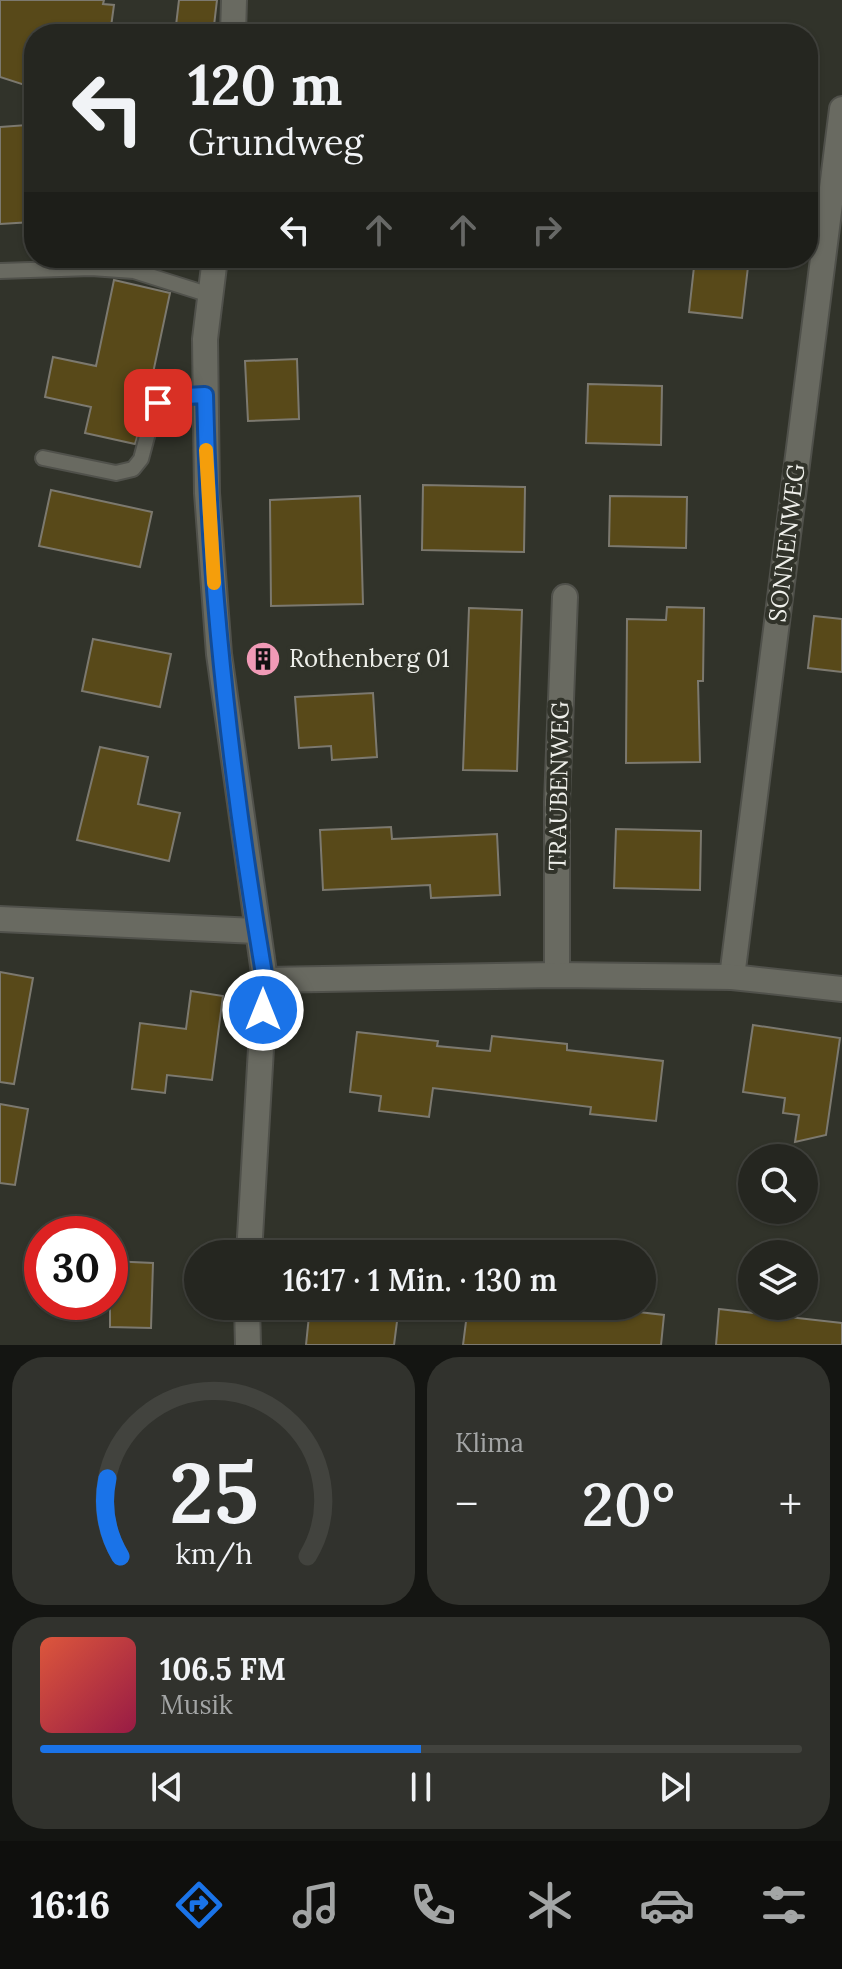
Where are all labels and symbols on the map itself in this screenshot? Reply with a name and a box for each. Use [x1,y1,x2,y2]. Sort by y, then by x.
pin [124,369,192,437]
street label: SONNENWEG [761,462,812,624]
building icon: Rothenberg 01 [244,640,282,678]
place label: Rothenberg 01 [289,643,450,674]
street label: TRAUBENWEG [542,701,575,871]
position arrow [221,968,305,1052]
speed limit sign: 30 [24,1216,128,1320]

